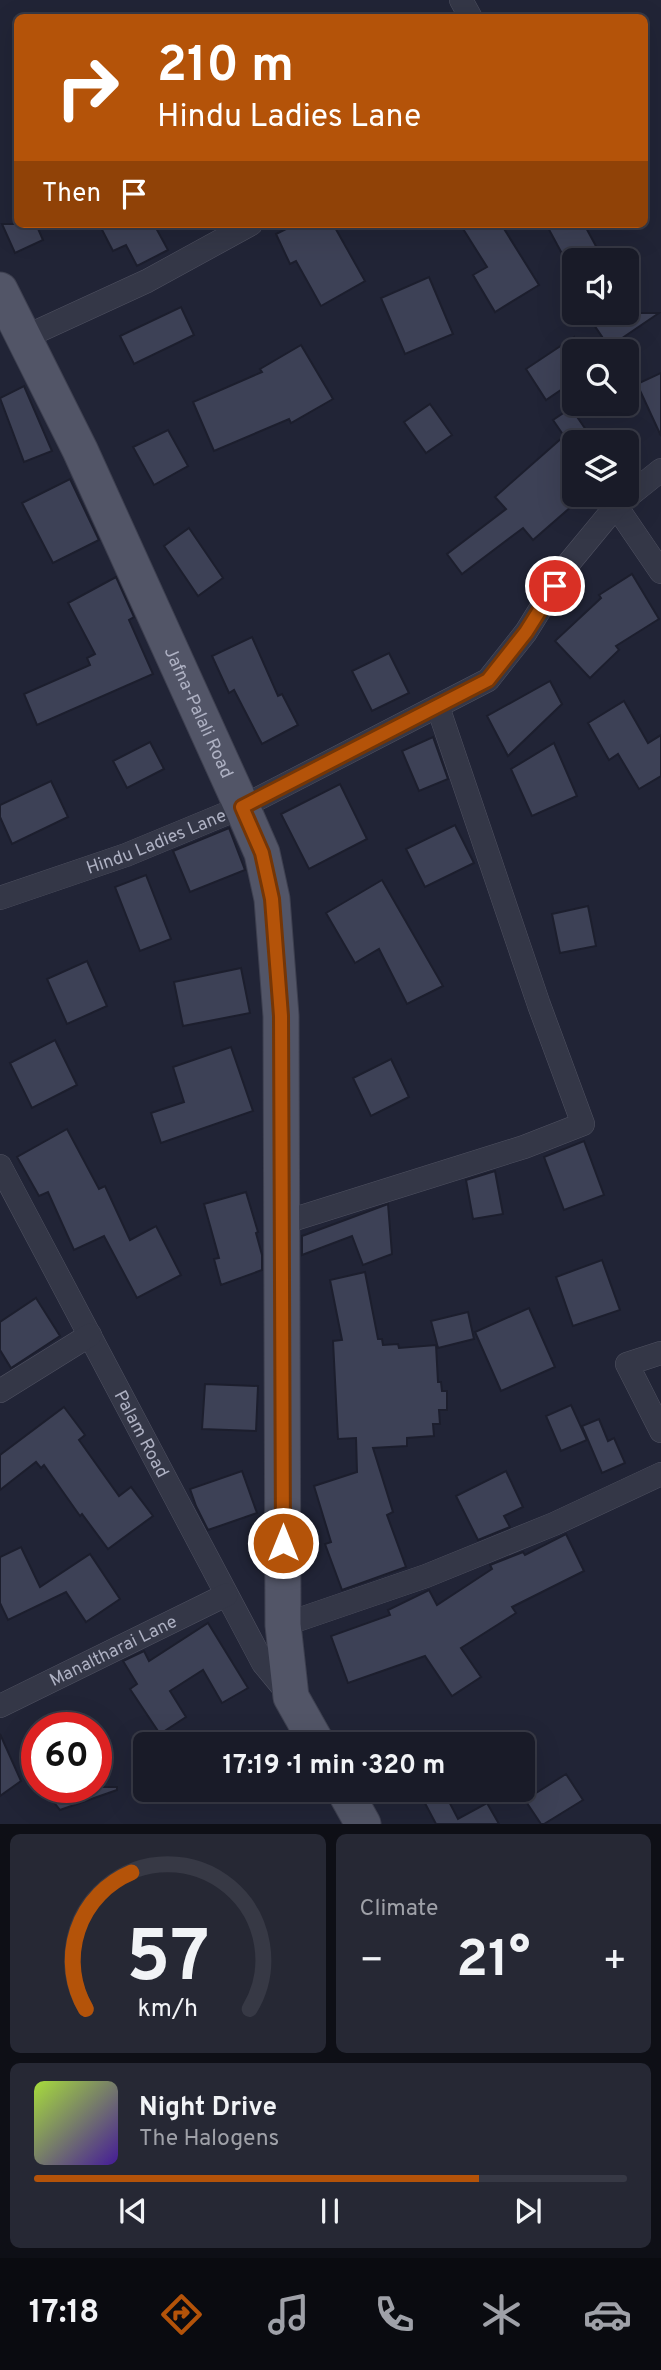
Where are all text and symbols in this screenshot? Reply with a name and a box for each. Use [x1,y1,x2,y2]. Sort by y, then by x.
text: 210 m [157,37,294,99]
icon: right [42,42,133,133]
text: Hindu Ladies Lane [157,98,421,138]
icon: arrive [115,175,153,213]
text: Then [42,178,101,211]
map controls [562,248,639,507]
button: sound [562,248,639,325]
button: search [562,339,639,416]
button: layers [562,430,639,507]
pin [525,556,585,616]
icon: arrive [536,567,574,605]
street label: Jafna-Palali Road [158,644,237,782]
street label: Hindu Ladies Lane [84,805,230,881]
street label: Palam Road [108,1387,173,1482]
position arrow [246,1506,320,1580]
street label: Manaltharai Lane [46,1611,181,1693]
speed limit sign: 60 [21,1712,112,1803]
text: 17:19 · 1 min · 320 m [223,1750,445,1783]
text: Climate [360,1895,438,1924]
text: 57 [126,1916,210,2008]
text: 21° [456,1929,530,1995]
text: − [360,1938,384,1987]
text: + [602,1938,627,1987]
text: km/h [137,1994,198,2026]
text: Night Drive [139,2092,277,2125]
text: The Halogens [139,2125,279,2154]
icon: previous [114,2192,152,2230]
icon: pause [311,2192,349,2230]
icon: next [509,2192,547,2230]
icon: directions [157,2290,206,2339]
icon: music [264,2290,313,2339]
icon: phone [370,2290,419,2339]
icon: climate [477,2290,526,2339]
icon: car [583,2290,632,2339]
text: 17:18 [29,2294,99,2334]

